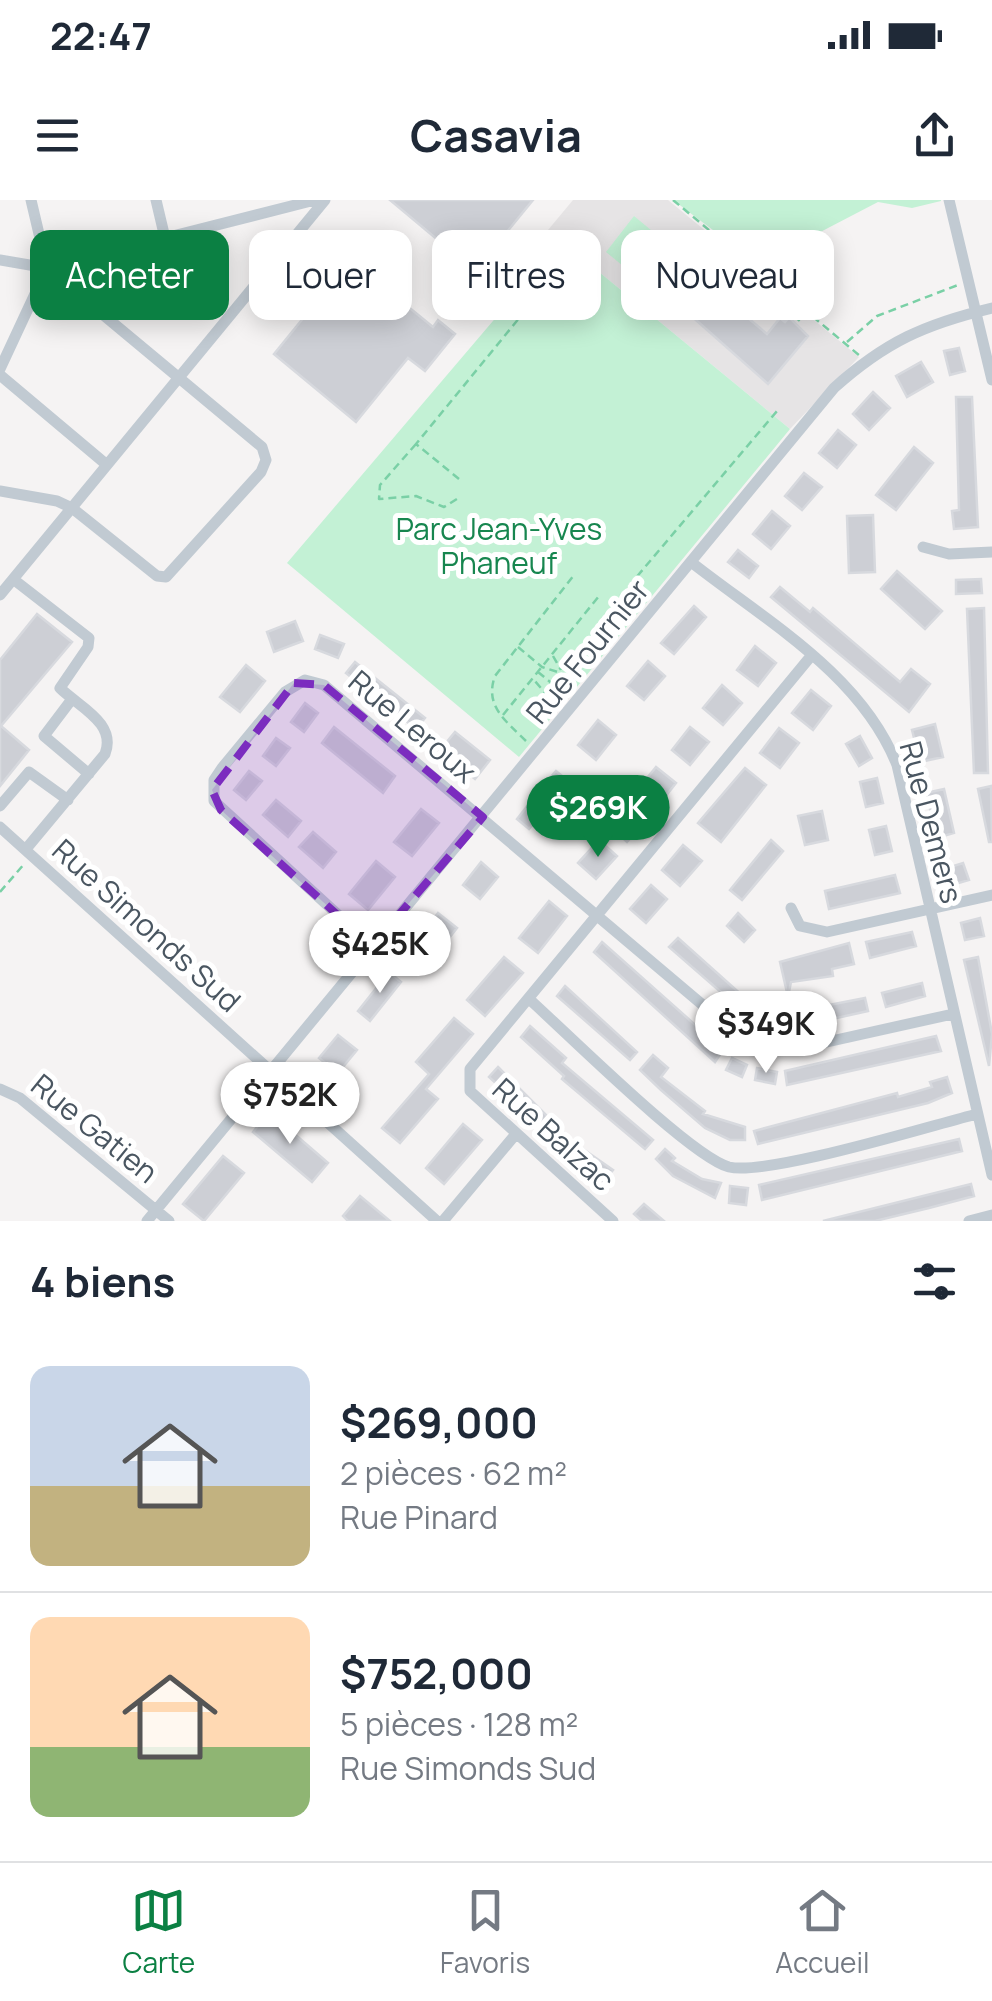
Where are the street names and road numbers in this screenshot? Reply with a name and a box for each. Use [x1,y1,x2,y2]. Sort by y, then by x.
street label: Rue Fournier [516,570,658,732]
street label: Rue Leroux [340,660,486,792]
street label: Rue Demers [891,736,973,908]
street label: Rue Simonds Sud [44,829,250,1021]
street label: Rue Gatien [23,1064,167,1192]
street label: Rue Balzac [484,1068,624,1200]

